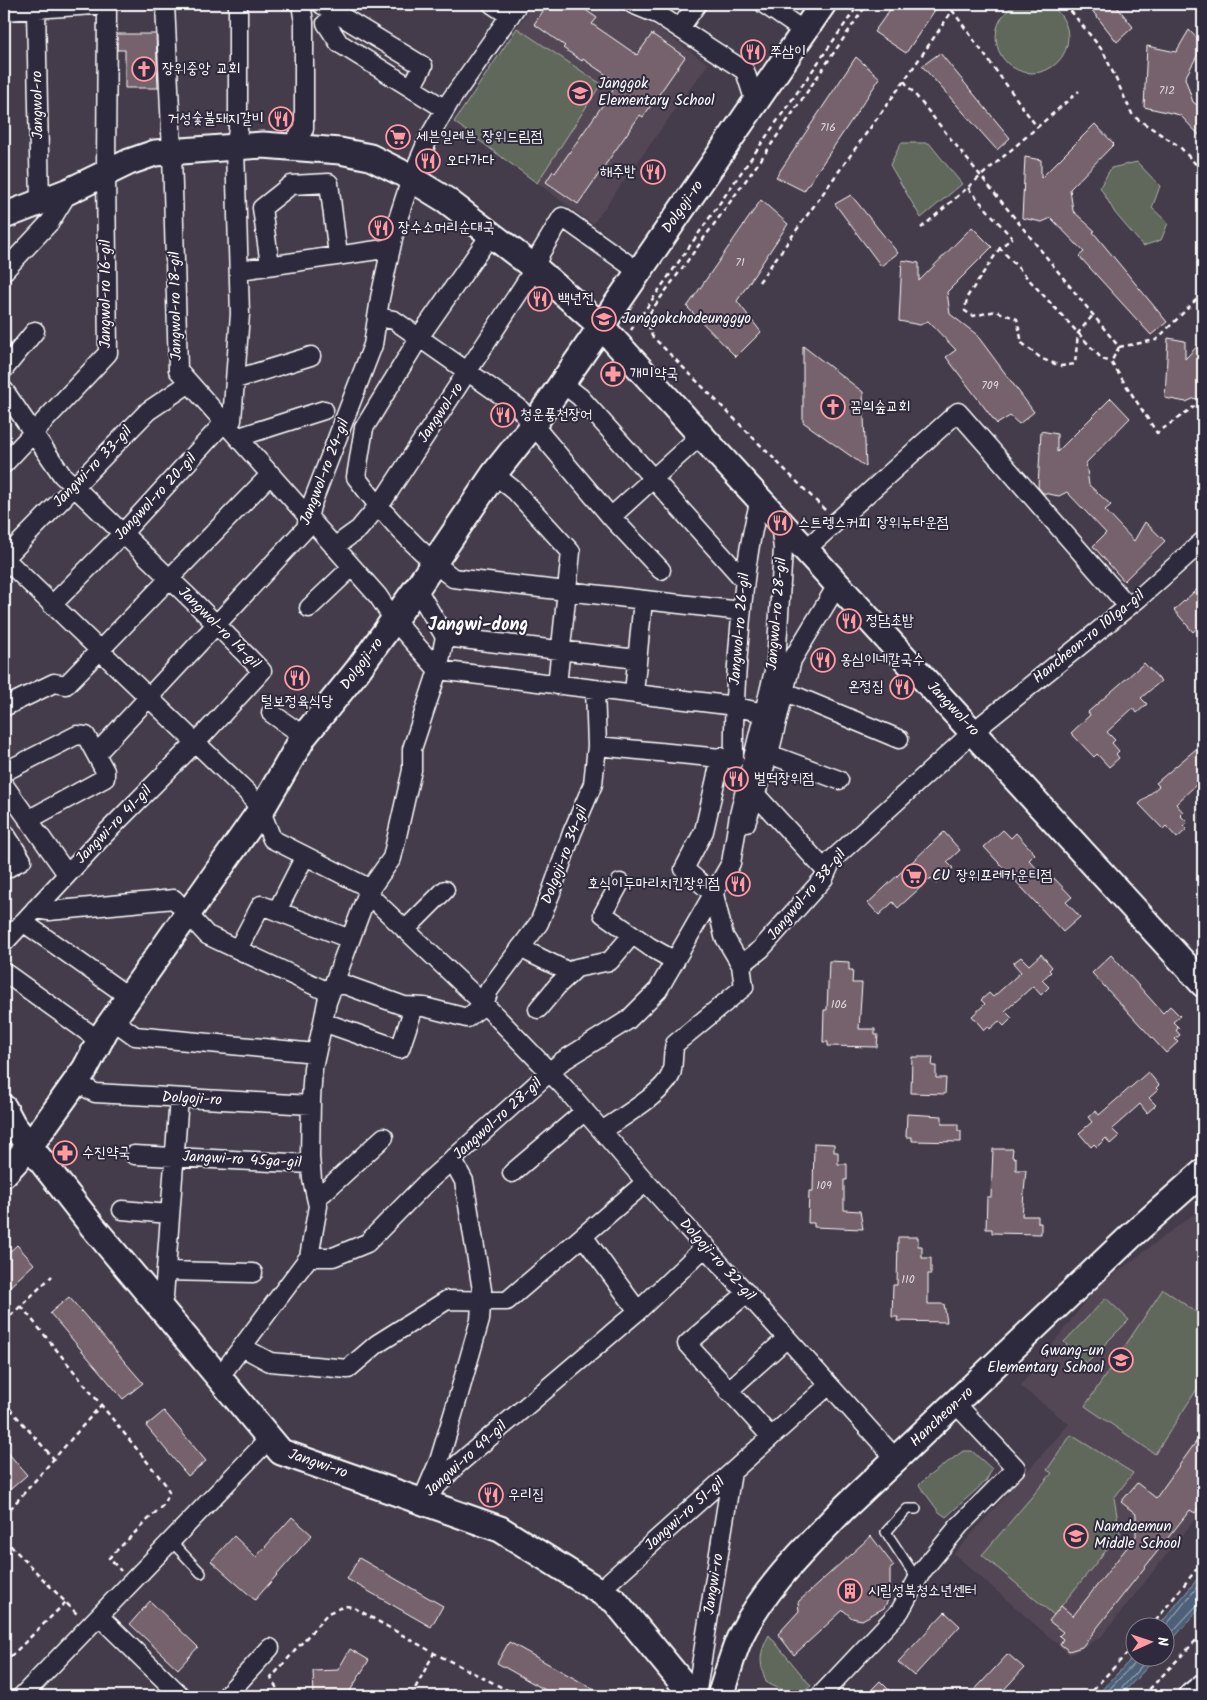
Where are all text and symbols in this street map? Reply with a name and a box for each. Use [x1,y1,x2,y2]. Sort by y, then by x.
restaurant icon: 쭈삼이 [740,39,766,65]
place label: 쭈삼이 [770,40,806,64]
church icon: 장위중앙 교회 [131,56,157,82]
place label: 장위중앙 교회 [162,57,240,81]
street label: Jangwol-ro [25,70,51,139]
place label: Janggok Elementary School [598,72,715,113]
school or university icon: Janggok Elementary School [567,80,593,106]
house number: 712 [1159,81,1175,100]
restaurant icon: 거성숯불돼지갈비 [268,106,294,132]
place label: 거성숯불돼지갈비 [167,107,264,131]
house number: 716 [820,118,836,137]
supermarket icon: 세븐일레븐 장위드림점 [385,124,411,150]
place label: 세븐일레븐 장위드림점 [416,125,543,149]
restaurant icon: 오다가다 [415,148,441,174]
place label: 오다가다 [446,149,494,173]
restaurant icon: 해주반 [640,159,666,185]
place label: 해주반 [600,160,636,184]
street label: Dolgoji-ro [656,175,710,238]
restaurant icon: 장수소머리순대국 [368,215,394,241]
place label: 장수소머리순대국 [398,216,495,240]
street label: Jangwol-ro 16-gil [94,239,118,348]
street label: Jangwol-ro 18-gil [163,251,189,361]
house number: 71 [735,253,745,272]
restaurant icon: 백년전 [527,286,553,312]
place label: 백년전 [558,287,594,311]
school or university icon: Janggokchodeunggyo [591,306,617,332]
place label: Janggokchodeunggyo [622,307,751,331]
pharmacy icon: 개미약국 [600,361,626,387]
place label: 개미약국 [630,362,678,386]
house number: 709 [981,376,999,395]
street label: Jangwol-ro [412,378,470,448]
church icon: 꿈의숲교회 [820,394,846,420]
place label: 꿈의숲교회 [850,395,910,419]
restaurant icon: 청운풍천장어 [490,402,516,428]
place label: 청운풍천장어 [520,403,592,427]
street label: Jangwol-ro 24-gil [294,415,357,529]
street label: Jangwi-ro 33-gil [48,420,139,513]
street label: Jangwol-ro 20-gil [109,448,203,546]
restaurant icon: 스트렝스커피 장위뉴타운점 [767,510,793,536]
place label: 스트렝스커피 장위뉴타운점 [798,511,949,535]
street label: Jangwol-ro 28-gil [760,556,794,672]
street label: Jangwol-ro 26-gil [723,571,757,686]
street label: Jangwol-ro 14-gil [172,581,266,675]
street label: Hancheon-ro 101ga-gil [1028,584,1151,690]
restaurant icon: 정담초밥 [836,608,862,634]
place label: 정담초밥 [866,609,914,633]
district label: Jangwi-dong [428,611,528,640]
street label: Dolgoji-ro [334,633,390,695]
restaurant icon: 옹심이네칼국수 [810,647,836,673]
place label: 옹심이네칼국수 [840,648,925,672]
restaurant icon: 털보정육식당 [284,665,310,691]
restaurant icon: 온정집 [889,674,915,700]
place label: 온정집 [848,675,884,699]
street label: Jangwol-ro [921,676,985,742]
place label: 털보정육식당 [261,690,333,714]
restaurant icon: 벌떡장위점 [723,766,749,792]
place label: 벌떡장위점 [754,767,814,791]
street label: Jangwi-ro 41-gil [70,780,158,870]
street label: Dolgoji-ro 34-gil [535,802,595,908]
street label: Jangwol-ro 38-gil [761,844,853,946]
supermarket icon: CU 장위포레카운티점 [901,863,927,889]
place label: CU 장위포레카운티점 [932,864,1053,888]
restaurant icon: 호식이두마리치킨장위점 [725,871,751,897]
place label: 호식이두마리치킨장위점 [587,872,720,896]
house number: 106 [831,995,847,1014]
street label: Jangwol-ro 28-gil [448,1072,548,1166]
street label: Dolgoji-ro [161,1085,223,1113]
pharmacy icon: 수진약국 [52,1140,78,1166]
place label: 수진약국 [82,1141,130,1165]
street label: Jangwi-ro 45ga-gil [182,1145,302,1175]
house number: 109 [816,1176,832,1195]
street label: Dolgoji-ro 32-gil [673,1213,761,1307]
house number: 110 [901,1270,915,1289]
place label: Gwang-un Elementary School [987,1339,1104,1380]
school or university icon: Gwang-un Elementary School [1108,1347,1134,1373]
street label: Hancheon-ro [905,1381,980,1453]
street label: Jangwi-ro 49-gil [419,1415,513,1503]
street label: Jangwi-ro [285,1443,351,1485]
street label: Jangwi-ro 51-gil [639,1471,731,1557]
restaurant icon: 우리집 [478,1482,504,1508]
place label: 우리집 [508,1483,544,1507]
place label: Namdaemun Middle School [1094,1515,1181,1556]
school or university icon: Namdaemun Middle School [1063,1523,1089,1549]
street label: Jangwi-ro [697,1552,731,1616]
building icon: 시립성북청소년센터 [837,1578,863,1604]
place label: 시립성북청소년센터 [868,1579,977,1603]
north arrow [1124,1618,1174,1668]
text: N [1151,1636,1173,1647]

